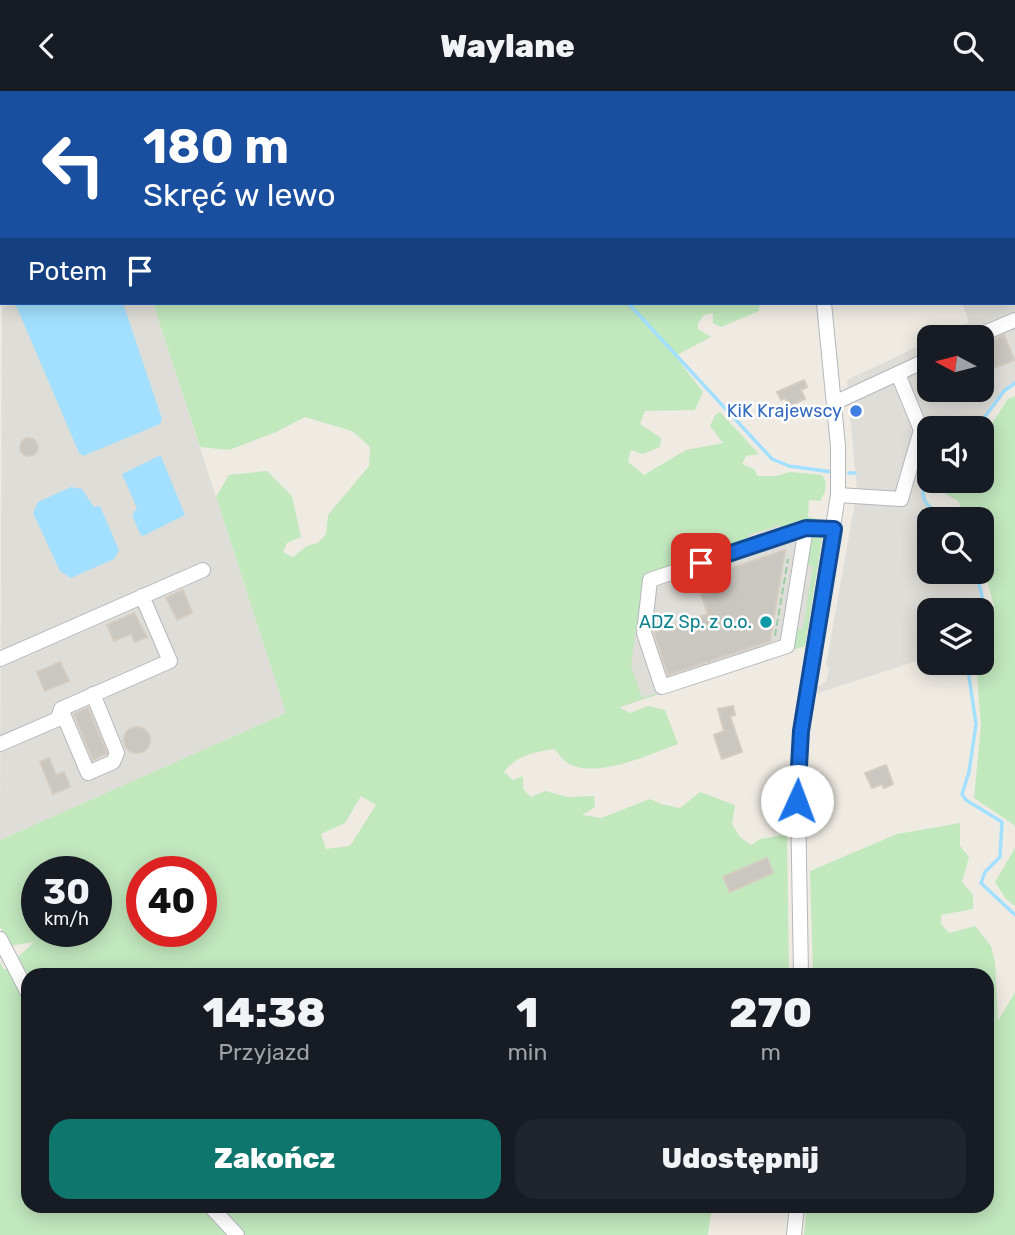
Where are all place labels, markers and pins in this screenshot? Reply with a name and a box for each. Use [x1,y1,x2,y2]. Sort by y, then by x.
place label: KiK Krajewscy [727,400,842,422]
marker: KiK Krajewscy [848,403,864,419]
pin [671,533,731,593]
place label: ADZ Sp. z o.o. [639,611,752,633]
marker: ADZ Sp. z o.o. [758,614,774,630]

